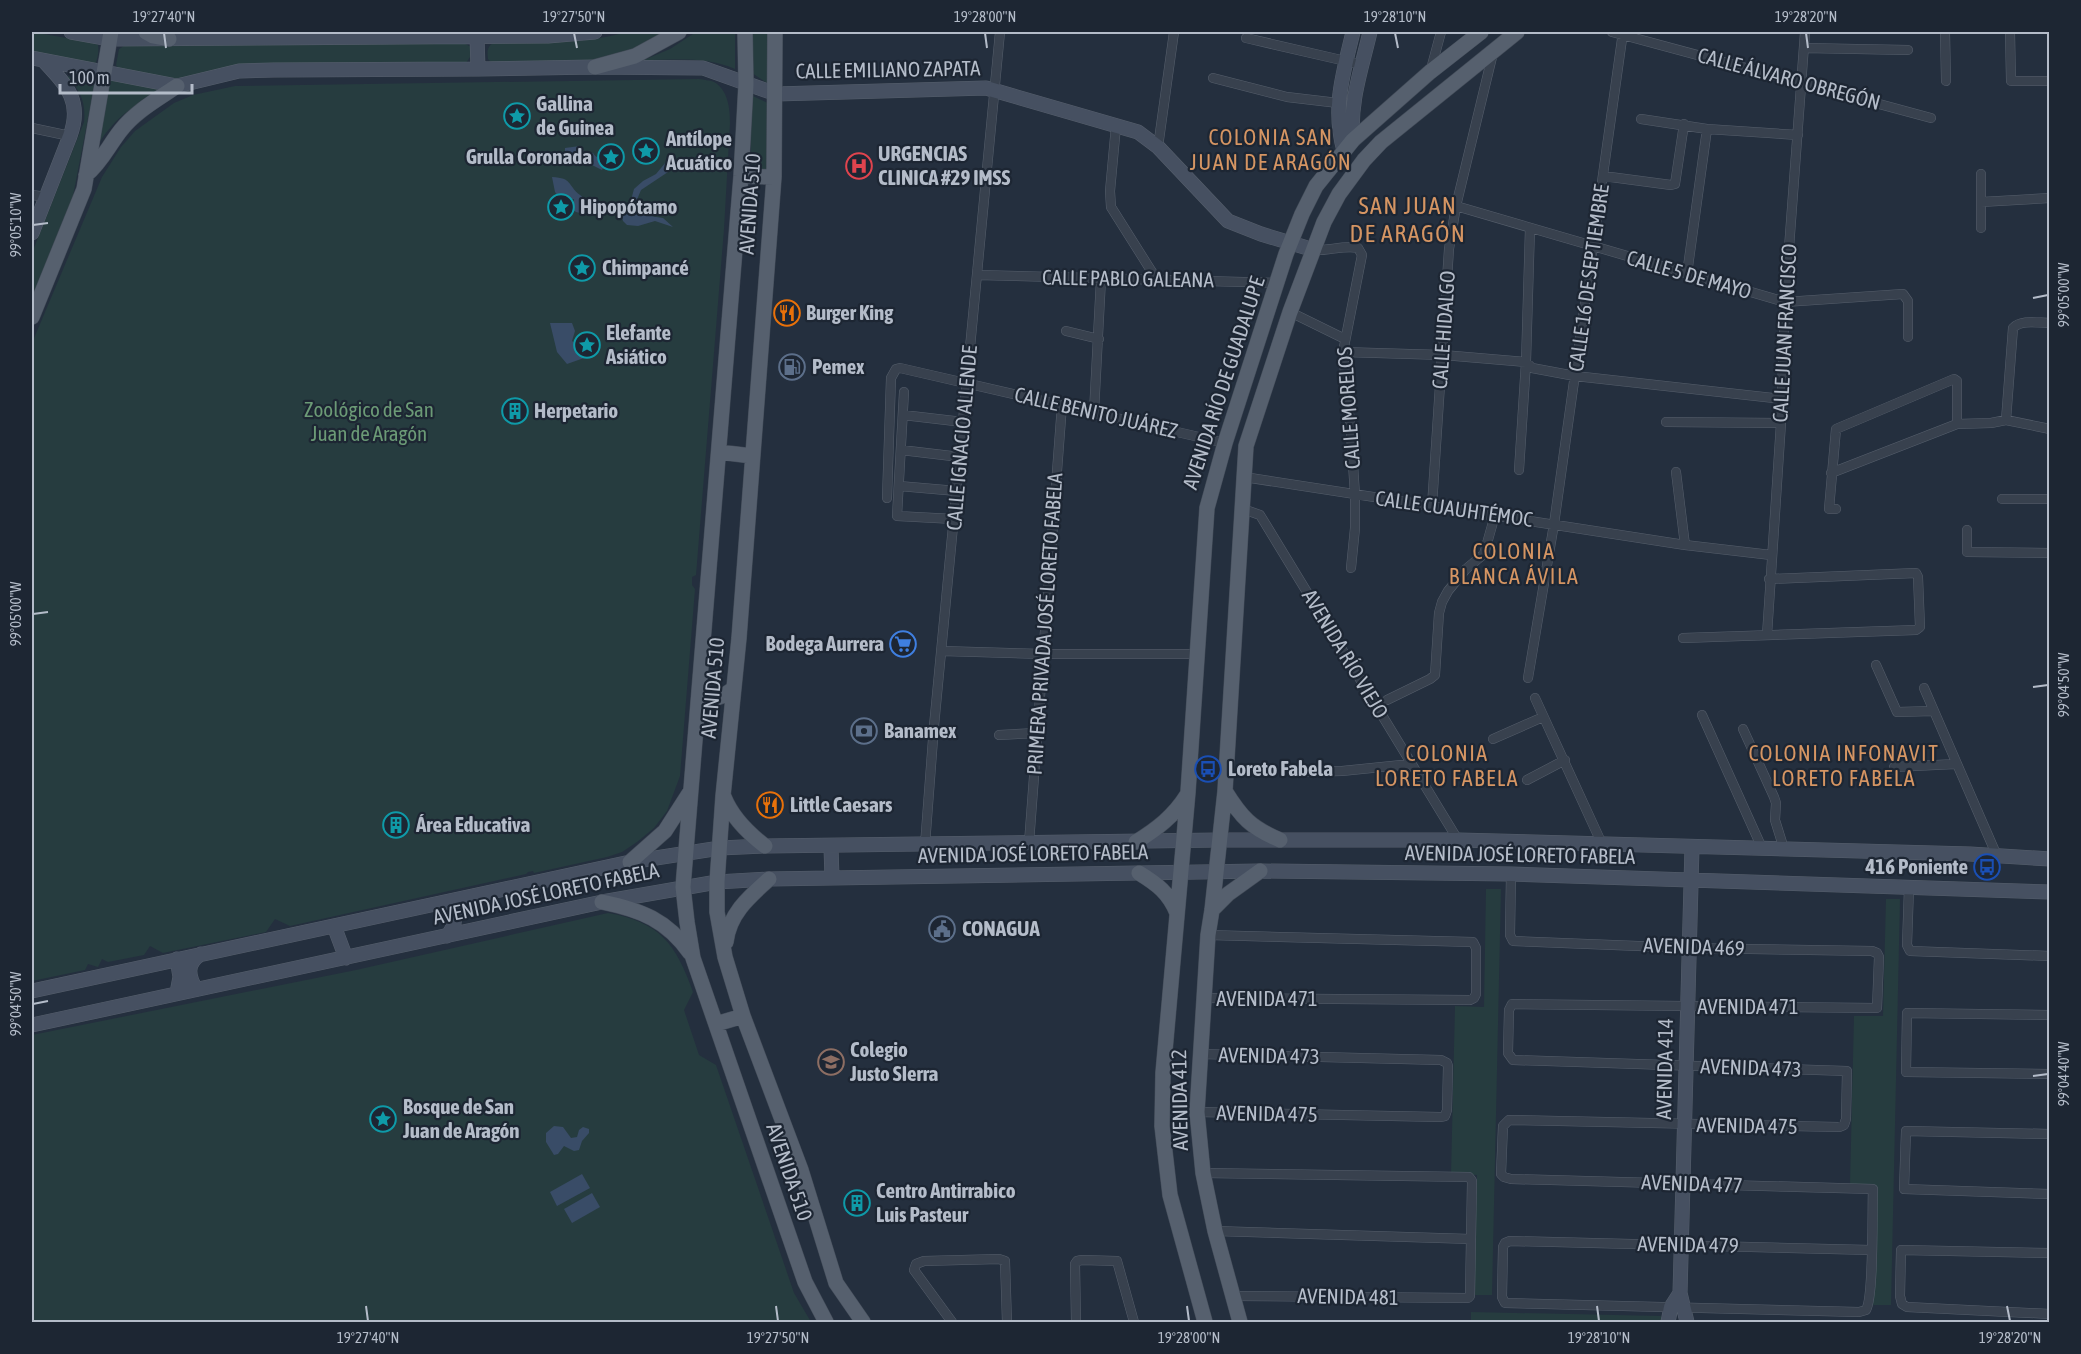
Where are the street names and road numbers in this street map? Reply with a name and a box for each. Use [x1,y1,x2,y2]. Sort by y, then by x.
street label: CALLE ÁLVARO OBREGÓN [1695,42,1883,114]
street label: CALLE EMILIANO ZAPATA [795,55,981,83]
street label: AVENIDA 510 [733,152,765,255]
street label: CALLE 16 DE SEPTIEMBRE [1563,183,1613,373]
street label: CALLE JUAN FRANCISCO [1767,243,1801,423]
street label: CALLE 5 DE MAYO [1624,245,1754,303]
street label: CALLE PABLO GALEANA [1042,265,1215,292]
street label: CALLE HIDALGO [1427,270,1459,390]
street label: AVENIDA RÍO DE GUADALUPE [1177,273,1269,492]
street label: CALLE IGNACIO ALLENDE [941,344,981,531]
street label: CALLE MORELOS [1332,346,1364,470]
street label: CALLE BENITO JUÁREZ [1012,382,1180,442]
street label: PRIMERA PRIVADA JOSÉ LORETO FABELA [1021,471,1067,776]
street label: CALLE CUAUHTÉMOC [1374,485,1535,531]
street label: AVENIDA RÍO VIEJO [1298,585,1394,722]
street label: AVENIDA 510 [696,636,728,739]
street label: AVENIDA JOSÉ LORETO FABELA [918,839,1149,867]
street label: AVENIDA JOSÉ LORETO FABELA [1405,840,1636,868]
street label: AVENIDA JOSÉ LORETO FABELA [431,857,662,929]
street label: AVENIDA 469 [1643,932,1745,960]
street label: AVENIDA 471 [1216,986,1318,1010]
street label: AVENIDA 471 [1697,994,1799,1018]
street label: AVENIDA 414 [1651,1018,1677,1120]
street label: AVENIDA 473 [1218,1042,1320,1068]
street label: AVENIDA 412 [1166,1049,1192,1151]
street label: AVENIDA 473 [1700,1053,1802,1081]
street label: AVENIDA 475 [1216,1100,1318,1126]
street label: AVENIDA 475 [1696,1112,1798,1138]
street label: AVENIDA 510 [762,1120,818,1224]
street label: AVENIDA 477 [1641,1169,1743,1197]
street label: AVENIDA 479 [1637,1231,1739,1257]
street label: AVENIDA 481 [1297,1283,1399,1309]

